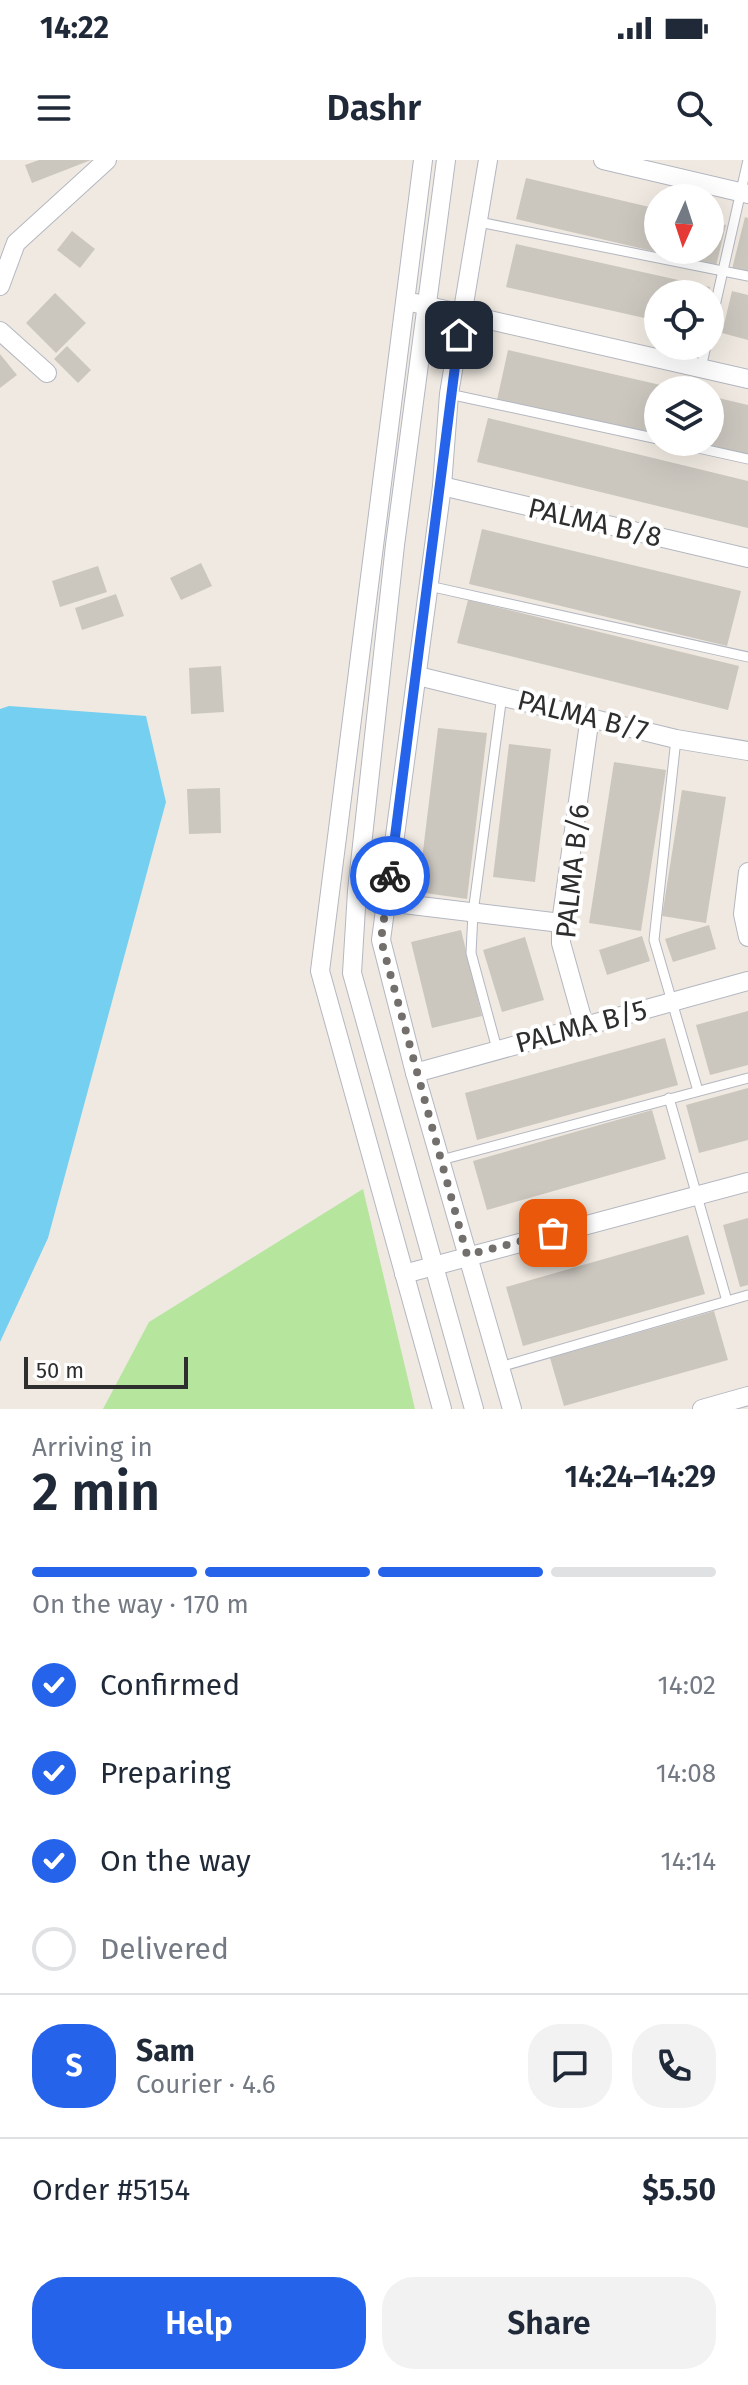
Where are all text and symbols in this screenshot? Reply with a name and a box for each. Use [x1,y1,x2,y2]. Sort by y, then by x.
text: 14:22 [40,10,109,46]
icon: menu [32,86,76,130]
text: Dashr [327,86,421,130]
icon: search [672,86,716,130]
north arrow [644,184,724,264]
map controls [644,184,724,456]
button: locate [644,280,724,360]
pin [425,301,493,369]
icon: home [437,313,481,357]
button: layers [644,376,724,456]
street label: PALMA B/8 [525,491,665,554]
street label: PALMA B/7 [514,683,652,748]
street label: PALMA B/6 [549,802,596,940]
courier [350,836,430,916]
icon: bike [368,854,412,898]
street label: PALMA B/5 [512,993,650,1060]
pin [519,1199,587,1267]
icon: bag [531,1211,575,1255]
scale bar [24,1353,188,1389]
text: 50 m [36,1357,84,1384]
text: Arriving in [32,1432,153,1463]
text: 14:24–14:29 [564,1459,716,1495]
text: 2 min [32,1461,160,1524]
text: On the way · 170 m [32,1589,249,1620]
icon: check [32,1663,76,1707]
text: Confirmed [100,1667,240,1703]
text: 14:02 [658,1670,716,1701]
icon: check [32,1751,76,1795]
text: Preparing [100,1755,231,1791]
text: 14:08 [656,1758,716,1789]
icon: check [32,1839,76,1883]
text: On the way [100,1843,251,1879]
text: 14:14 [661,1846,716,1877]
text: Delivered [100,1931,229,1967]
button: chat [528,2024,612,2108]
button: phone [632,2024,716,2108]
text: Sam [136,2033,195,2069]
text: S [65,2048,83,2084]
text: Courier · 4.6 [136,2069,276,2100]
text: Order #5154 [32,2172,190,2208]
text: $5.50 [642,2172,716,2208]
button: Help [32,2277,366,2369]
button: Share [382,2277,716,2369]

